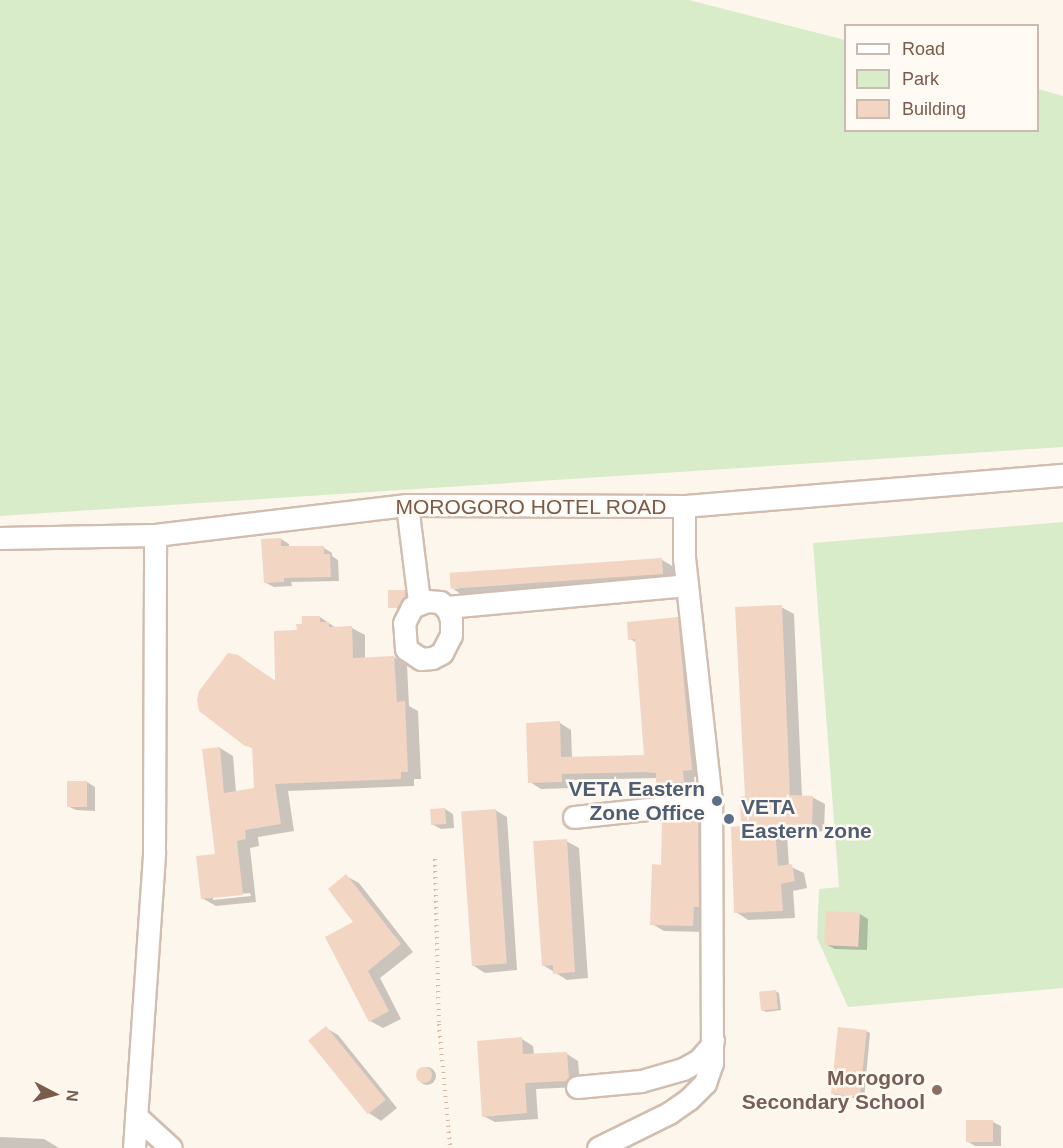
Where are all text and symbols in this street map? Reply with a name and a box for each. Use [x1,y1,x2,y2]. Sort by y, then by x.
legend [844,24,1039,132]
text: Road [902,39,945,59]
text: Park [902,69,939,89]
text: Building [902,99,966,119]
street label: MOROGORO HOTEL ROAD [395,494,667,520]
place label: VETA Eastern Zone Office [568,776,705,826]
marker: VETA Eastern Zone Office [710,794,724,808]
place label: VETA Eastern zone [741,794,872,844]
marker: VETA Eastern zone [722,812,736,826]
north arrow [24,1064,84,1124]
place label: Morogoro Secondary School [742,1065,925,1115]
marker: Morogoro Secondary School [930,1083,944,1097]
text: N [63,1089,81,1103]

